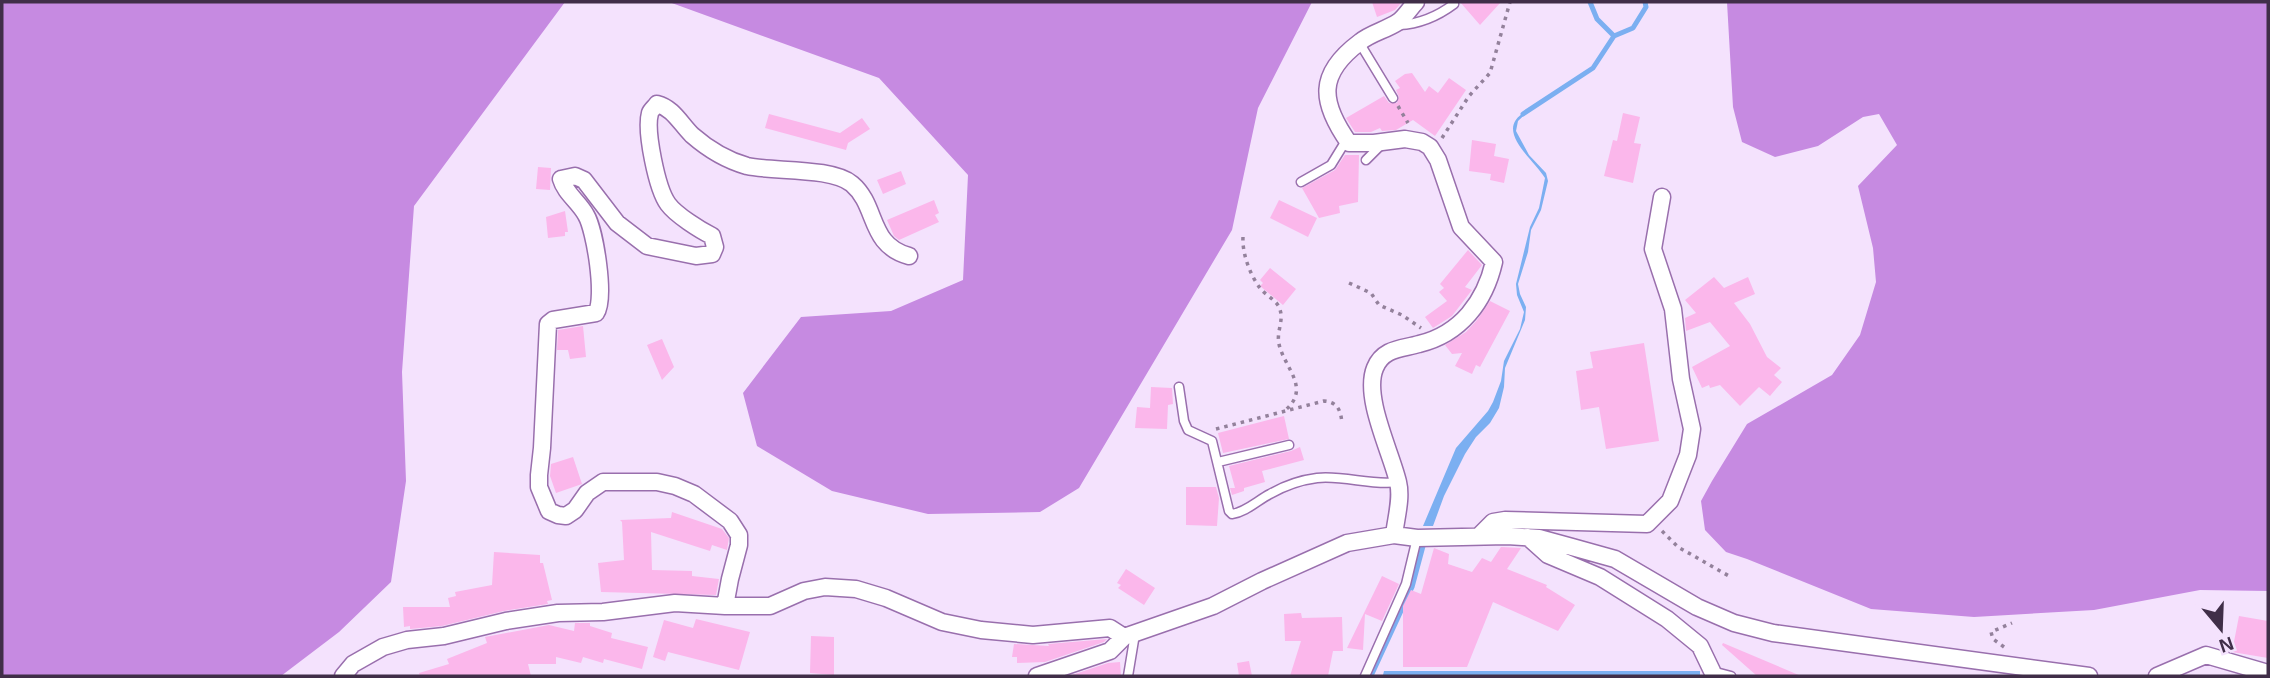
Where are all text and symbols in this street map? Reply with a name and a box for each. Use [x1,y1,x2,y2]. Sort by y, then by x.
north arrow [2186,594,2256,664]
text: N [2216,632,2236,657]

